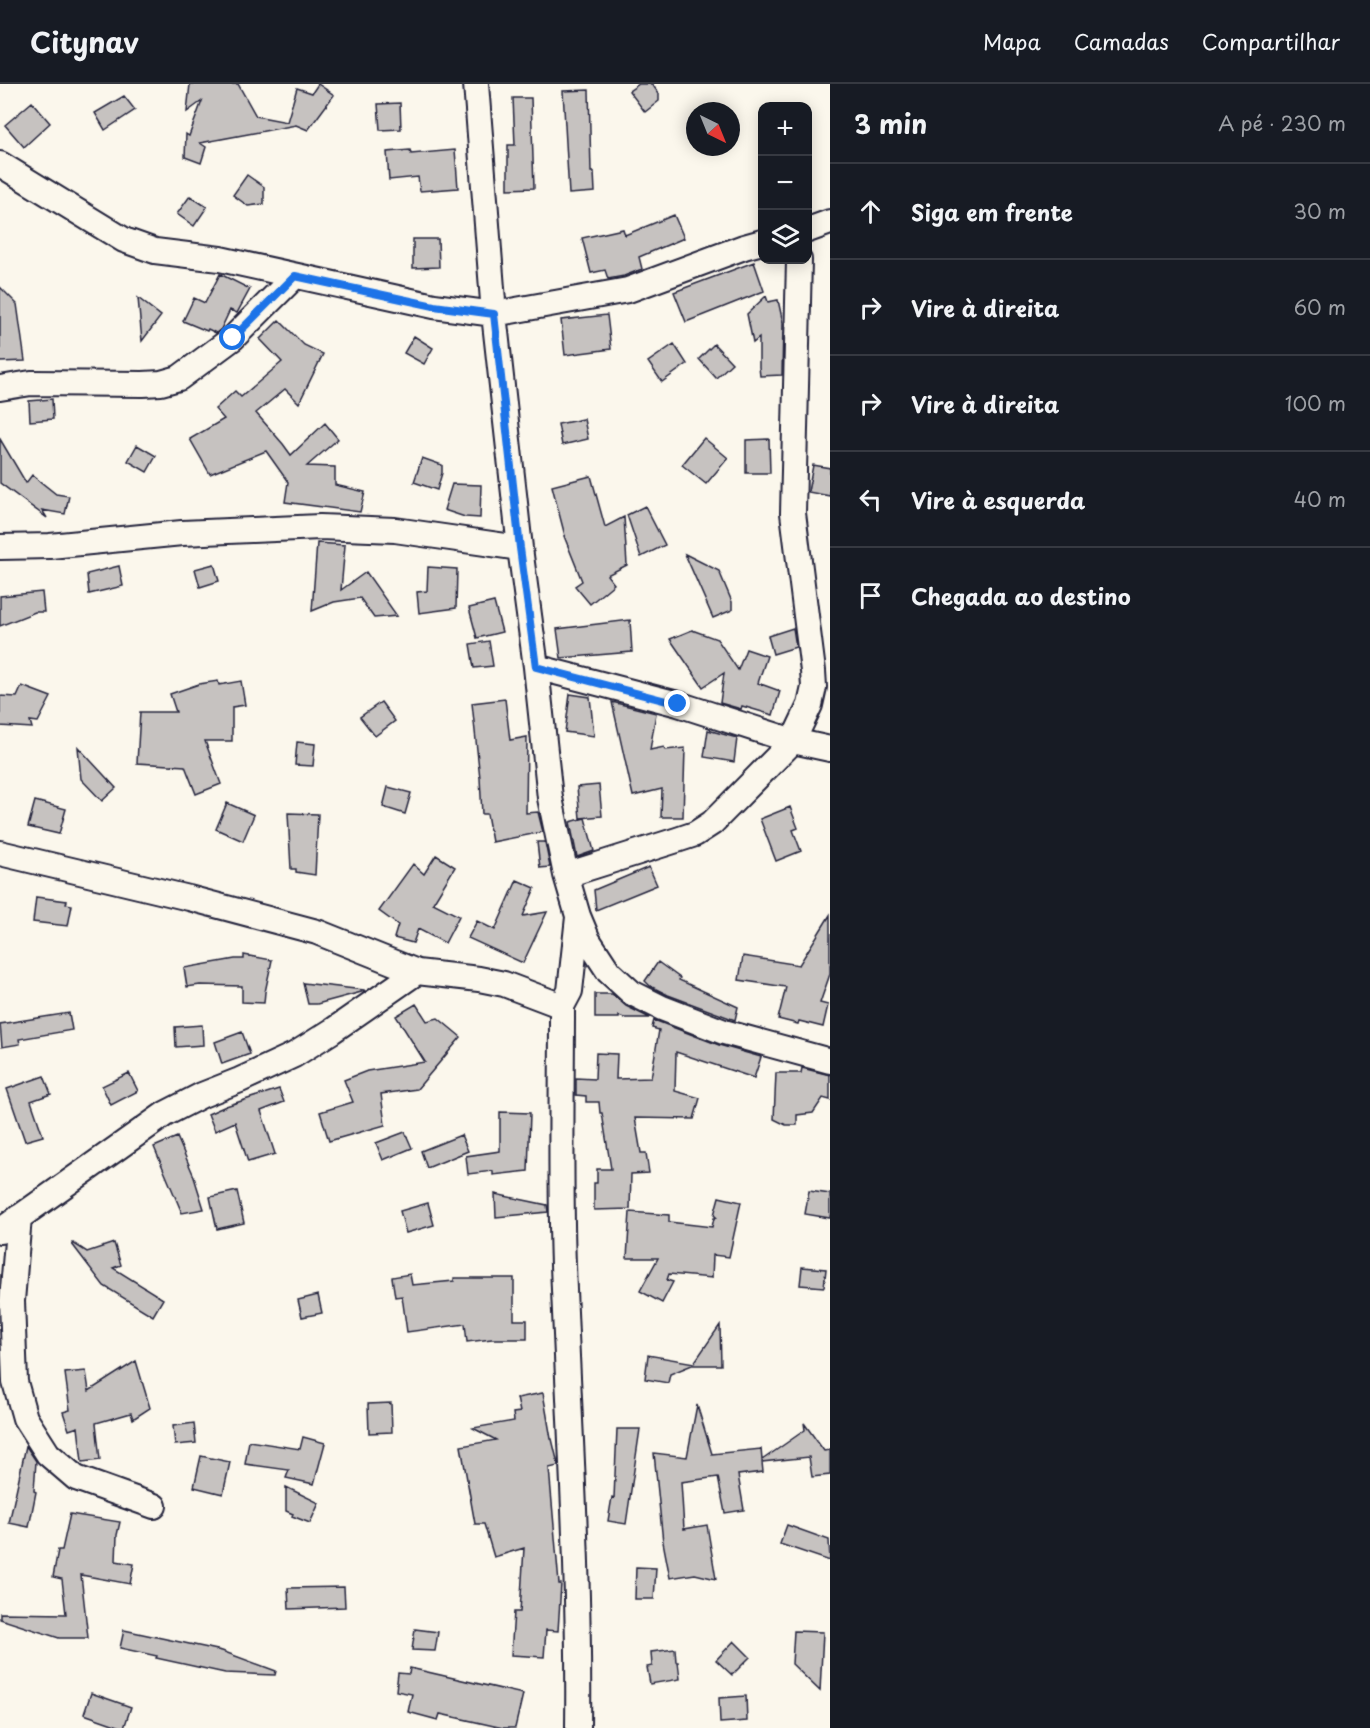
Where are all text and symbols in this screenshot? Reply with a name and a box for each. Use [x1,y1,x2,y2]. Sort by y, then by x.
text: Citynav [30,20,139,63]
text: Mapa [983,25,1041,57]
text: Camadas [1074,25,1169,57]
text: Compartilhar [1202,25,1340,57]
north arrow [686,102,740,156]
map controls [758,102,812,264]
button: + [758,102,812,156]
text: 3 min [854,104,927,143]
text: A pé · 230 m [1218,108,1346,138]
button: − [758,156,812,210]
icon: ahead [854,195,887,228]
text: Siga em frente [911,195,1073,228]
text: 30 m [1293,196,1346,226]
button: layers [758,210,812,264]
icon: right [854,291,887,324]
text: Vire à direita [911,291,1059,324]
text: 60 m [1294,292,1346,322]
route start [219,324,245,350]
icon: right [854,387,887,420]
text: Vire à direita [911,387,1059,420]
text: 100 m [1285,388,1346,418]
icon: left [854,483,887,516]
text: Vire à esquerda [911,483,1085,516]
text: 40 m [1294,484,1346,514]
icon: arrive [854,579,887,612]
text: Chegada ao destino [911,579,1131,612]
route end [664,690,690,716]

